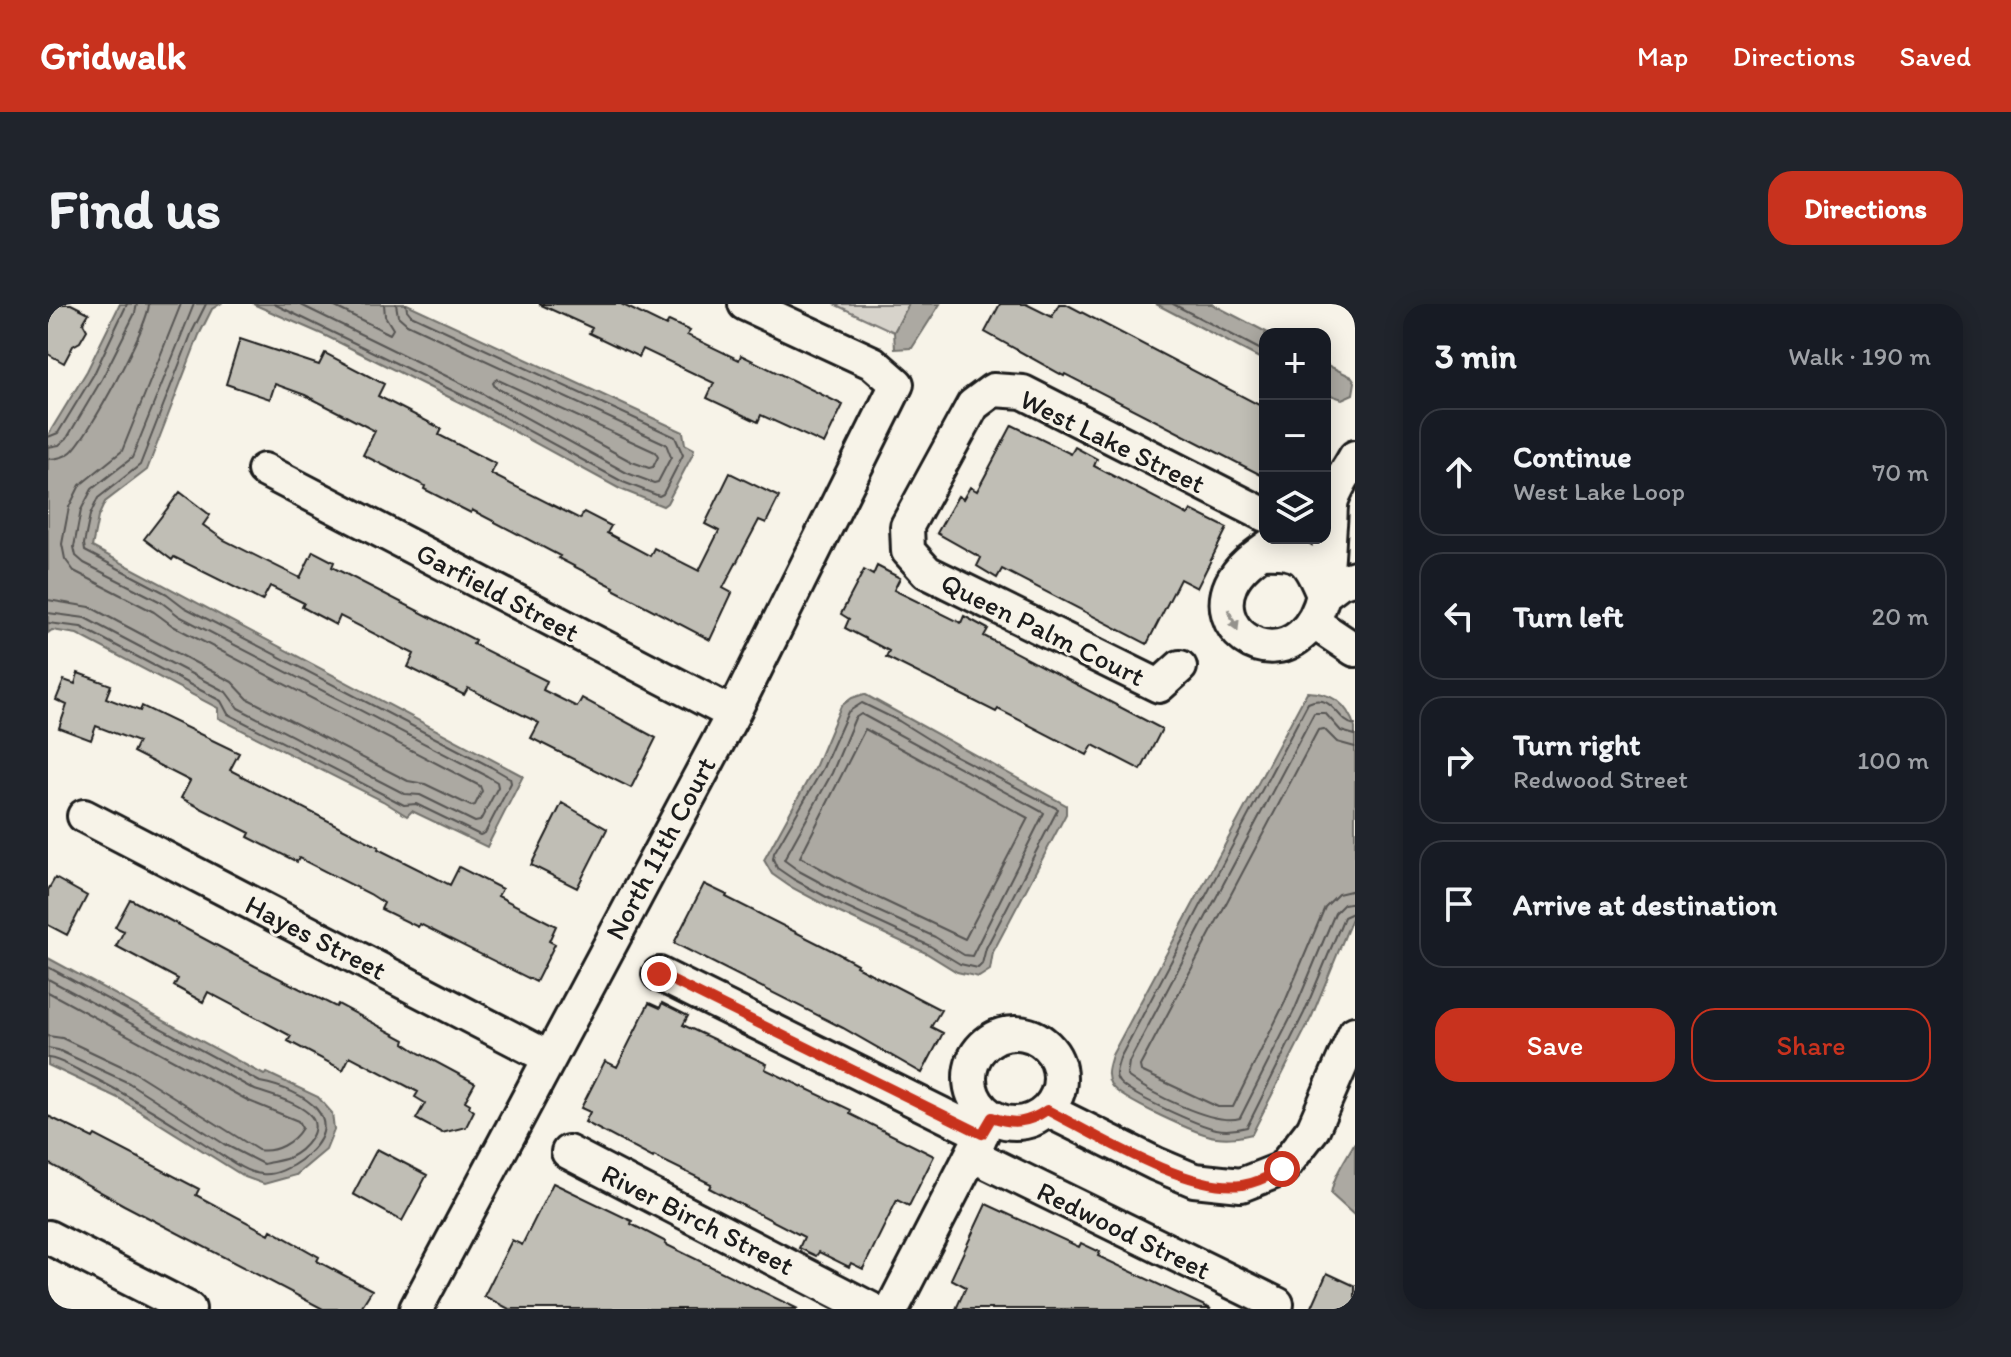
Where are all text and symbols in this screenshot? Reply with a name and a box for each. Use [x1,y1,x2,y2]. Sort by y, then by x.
text: Gridwalk [40,33,186,79]
text: Map [1637,39,1688,73]
text: Directions [1732,39,1856,73]
text: Saved [1900,39,1971,73]
button: Directions [1768,171,1963,245]
text: Find us [48,175,221,242]
map controls [1259,328,1331,544]
button: + [1259,328,1331,400]
text: 3 min [1435,336,1517,377]
text: Walk · 190 m [1788,340,1931,372]
street label: West Lake Street [1015,381,1211,501]
button: − [1259,400,1331,472]
text: Continue [1513,438,1632,475]
icon: ahead [1437,450,1481,494]
text: 70 m [1872,456,1929,488]
button: layers [1259,472,1331,544]
text: West Lake Loop [1513,475,1685,507]
street label: Garfield Street [411,535,585,649]
street label: Queen Palm Court [936,565,1150,693]
icon: left [1437,594,1481,638]
text: Turn left [1513,598,1624,635]
text: 20 m [1872,600,1929,632]
one-way arrow [1226,608,1240,631]
text: Turn right [1513,726,1641,763]
icon: right [1437,738,1481,782]
text: 100 m [1857,744,1929,776]
street label: North 11th Court [597,751,723,945]
text: Redwood Street [1513,763,1688,795]
icon: arrive [1437,882,1481,926]
text: Arrive at destination [1513,886,1777,923]
street label: Hayes Street [240,887,392,987]
route end [641,956,677,992]
button: Save [1435,1008,1675,1082]
button: Share [1691,1008,1931,1082]
route start [1264,1151,1300,1187]
street label: River Birch Street [596,1156,800,1282]
street label: Redwood Street [1032,1173,1216,1287]

